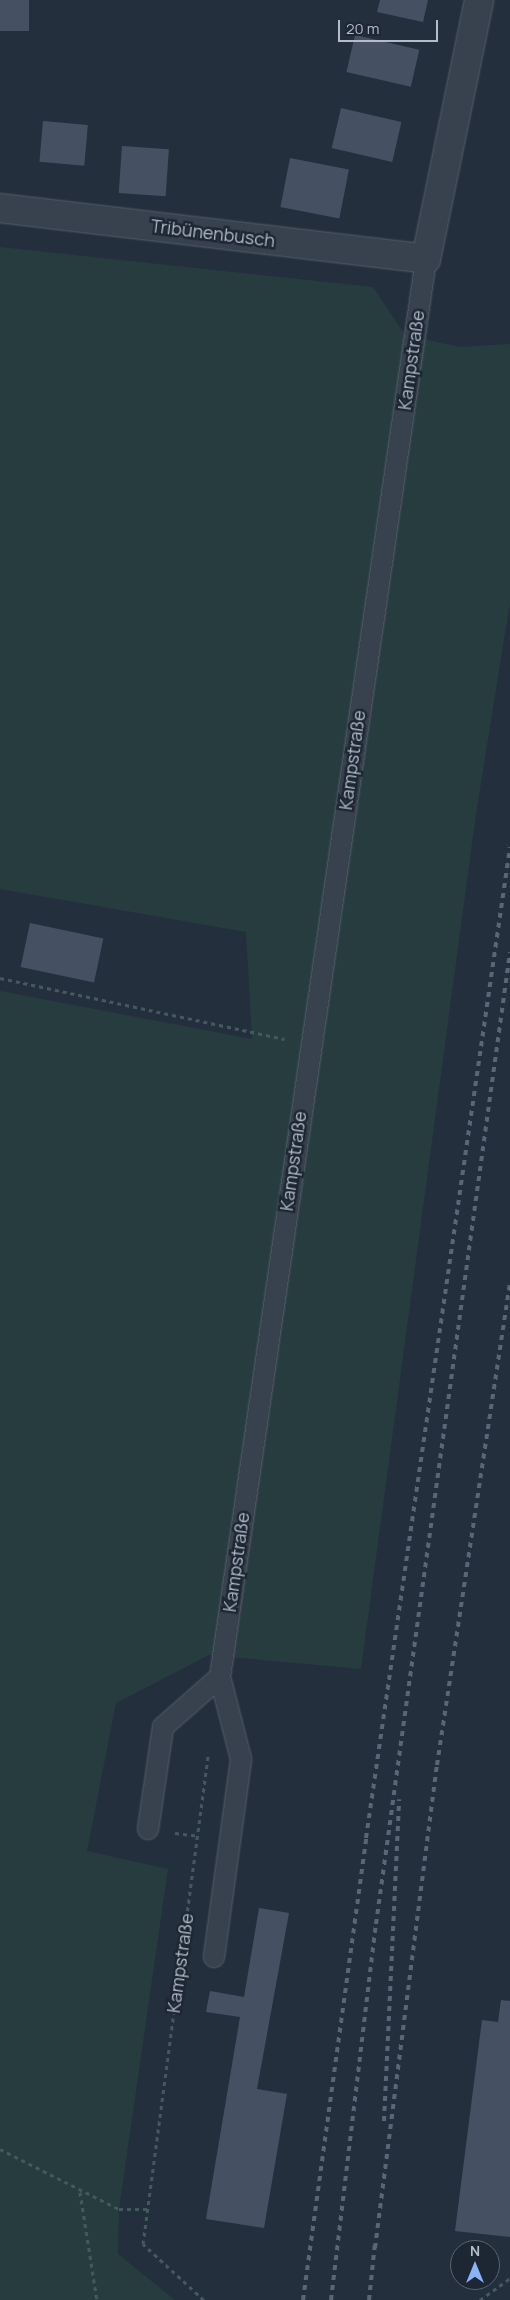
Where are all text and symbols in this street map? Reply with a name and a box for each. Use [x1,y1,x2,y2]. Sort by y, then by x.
scale bar [340,10,440,42]
text: 20 m [346,18,379,39]
street label: Tribünenbusch [150,215,276,251]
street label: Kampstraße [393,309,429,411]
street label: Kampstraße [334,709,370,811]
street label: Kampstraße [275,1110,311,1212]
street label: Kampstraße [218,1511,254,1613]
street label: Kampstraße [162,1912,198,2014]
north arrow [450,2240,500,2290]
text: N [470,2241,480,2260]

